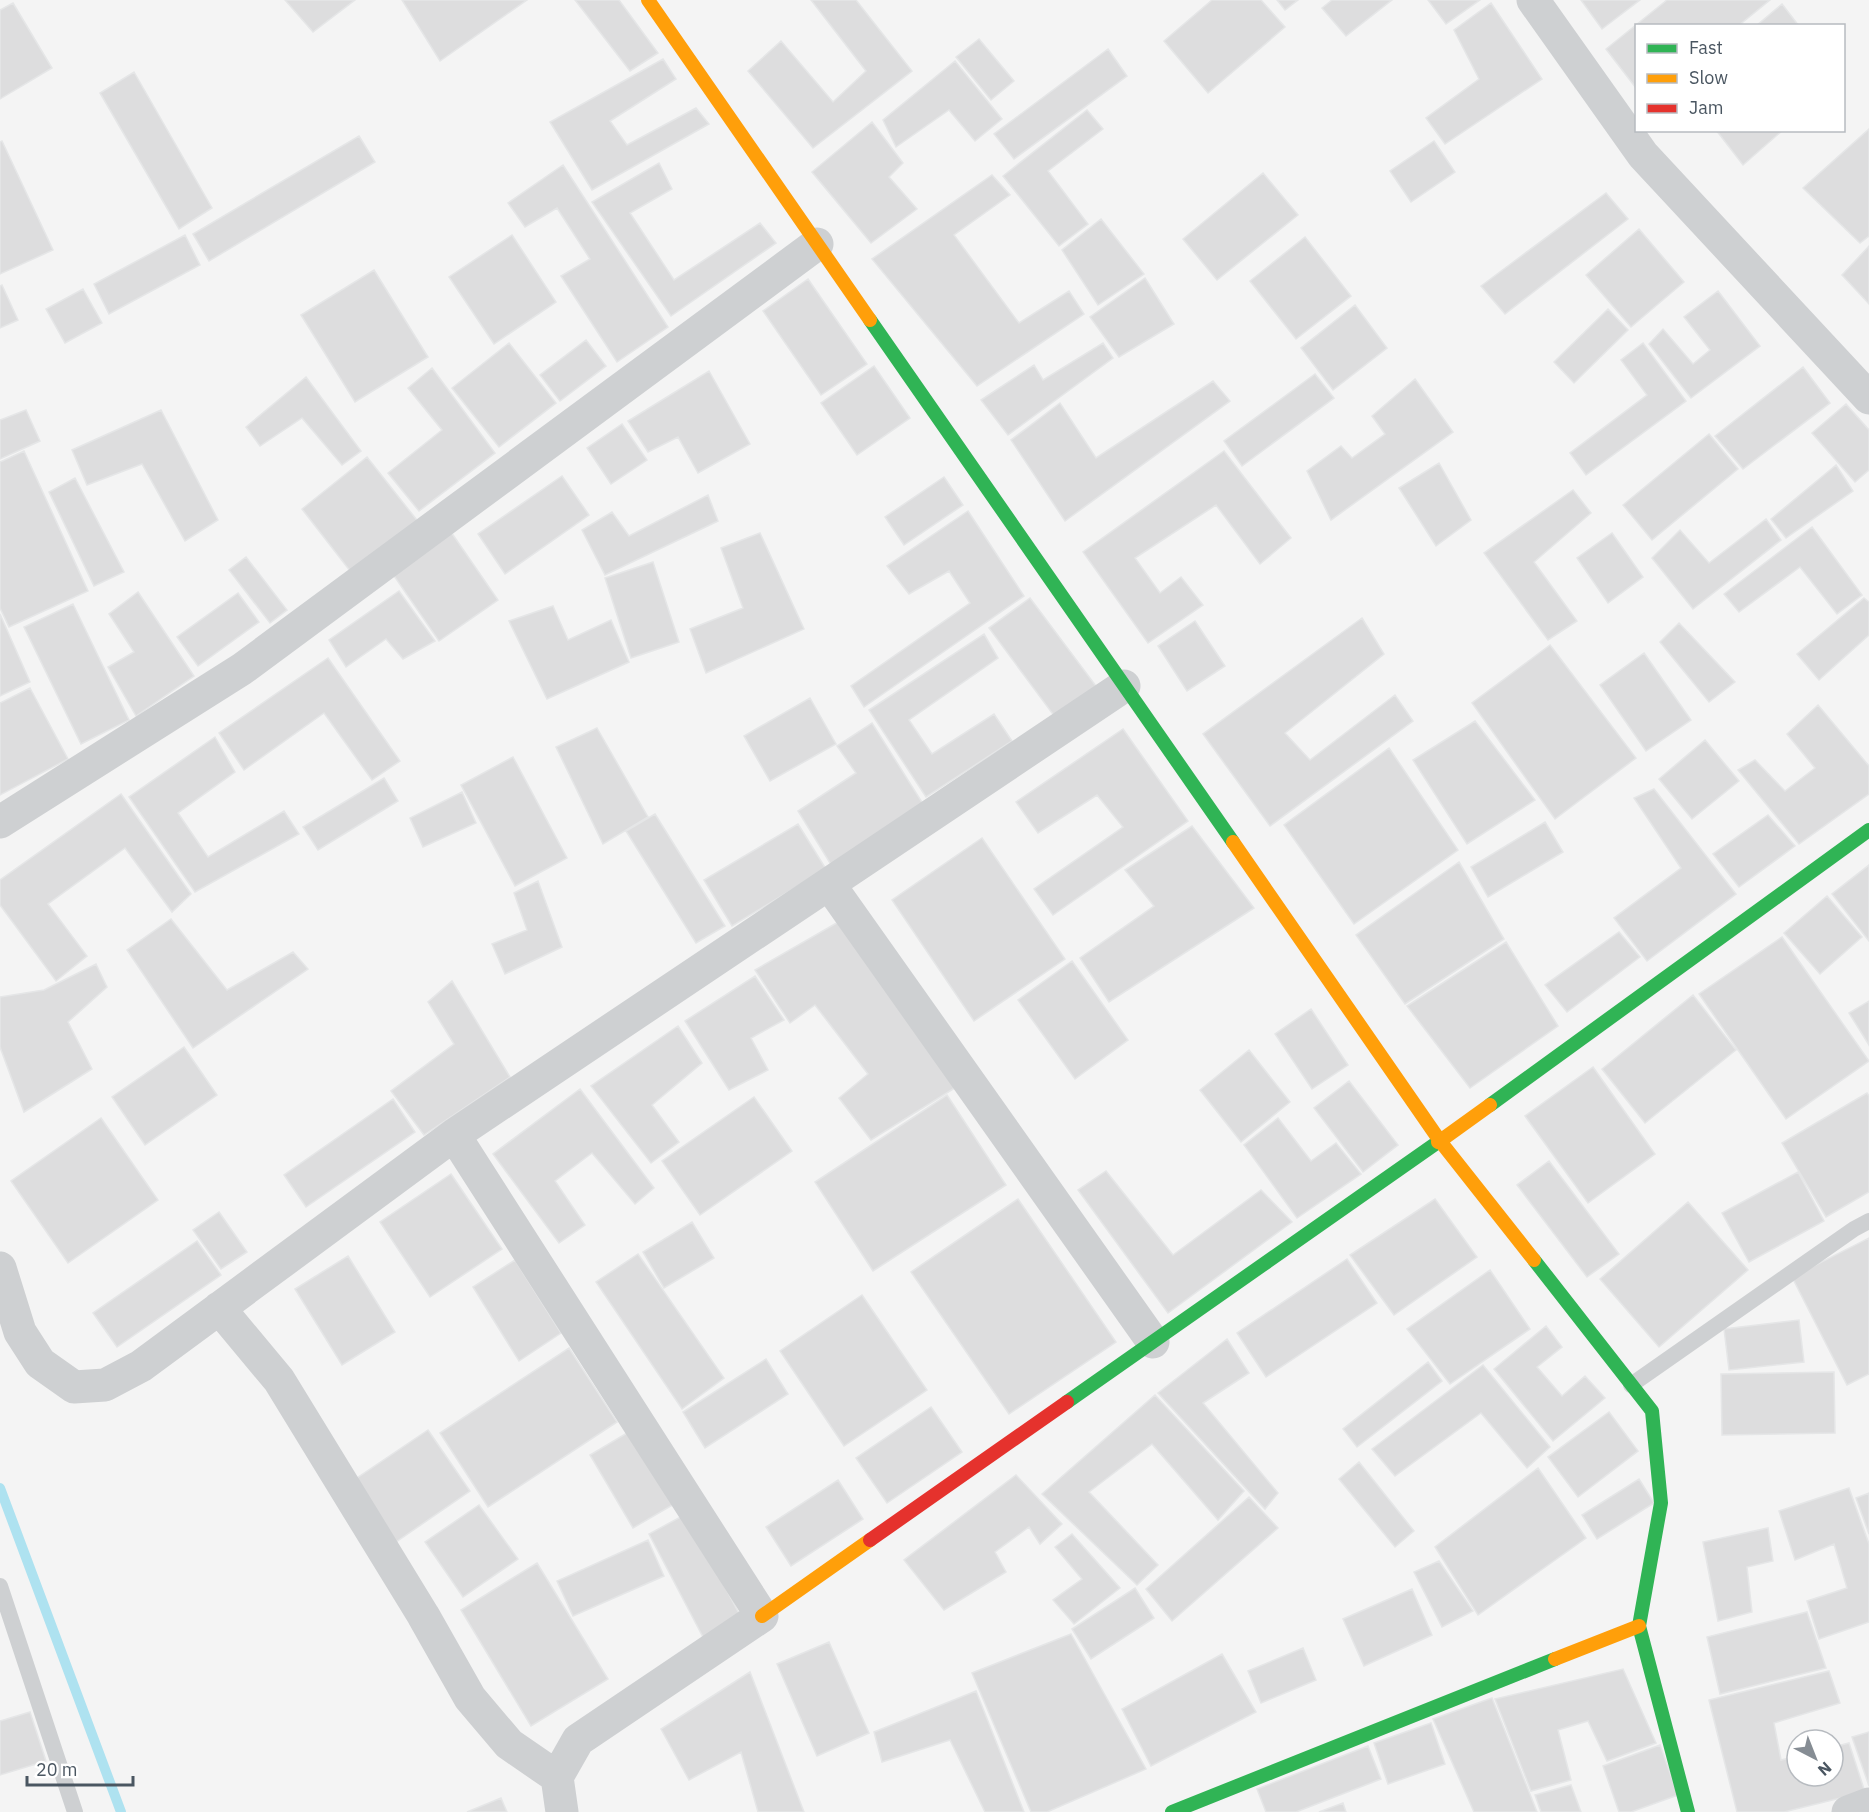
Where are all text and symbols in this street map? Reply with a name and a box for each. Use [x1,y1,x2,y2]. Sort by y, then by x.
legend [1635,24,1845,132]
text: Fast [1689,36,1723,59]
text: Slow [1689,66,1728,89]
text: Jam [1689,96,1724,119]
north arrow [1785,1728,1845,1788]
scale bar [27,1749,134,1787]
text: 20 m [36,1758,78,1781]
text: N [1814,1758,1836,1780]

